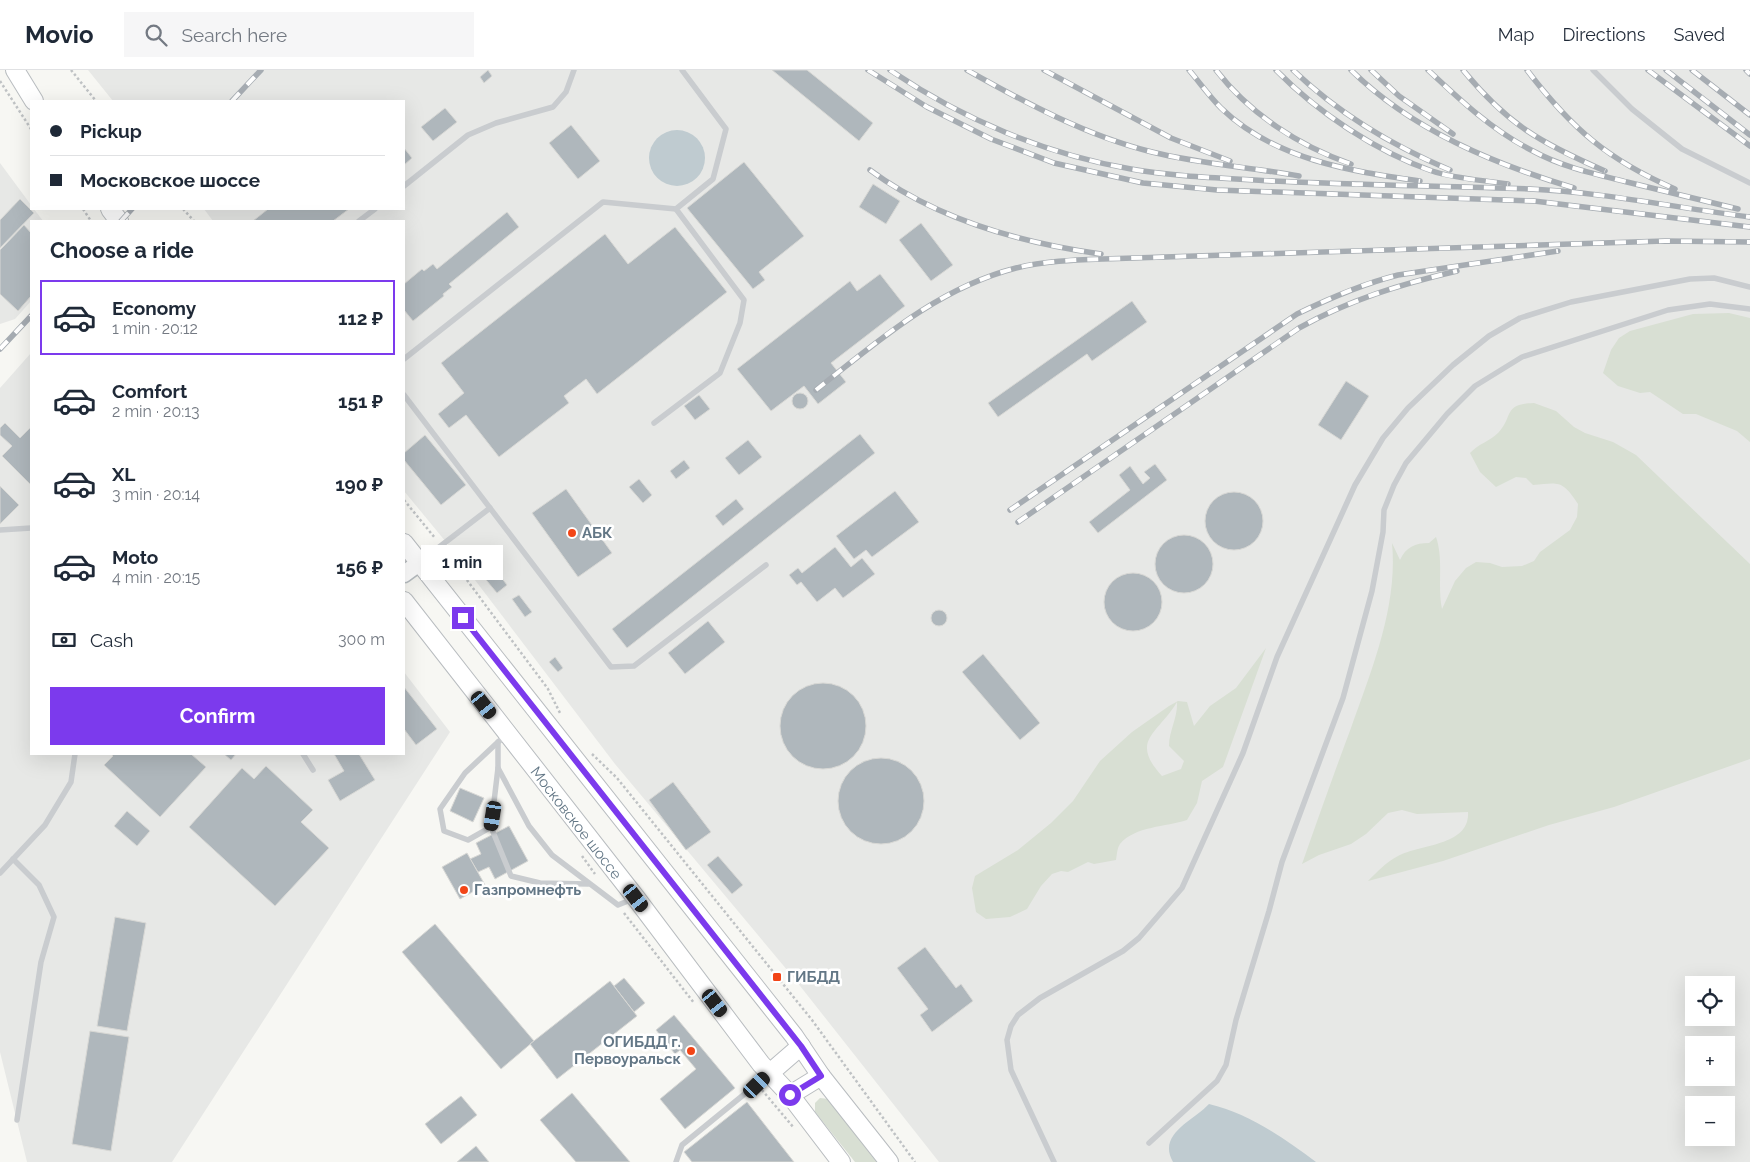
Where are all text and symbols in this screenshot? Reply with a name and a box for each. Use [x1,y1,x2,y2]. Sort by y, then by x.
search box [124,12,474,57]
text: Movio [25,20,94,49]
icon: search [142,21,170,49]
text: Search here [182,24,287,46]
text: Map [1498,24,1534,45]
text: Directions [1562,24,1646,45]
text: Saved [1674,24,1725,45]
text: Pickup [80,120,142,142]
text: Московское шоссе [80,169,260,191]
text: Choose a ride [50,237,194,263]
icon: car [52,295,97,340]
text: Economy [112,297,196,319]
text: 112 ₽ [338,307,383,329]
text: 1 min · 20:12 [112,319,198,338]
icon: car [52,378,97,423]
text: Comfort [112,380,187,402]
text: 151 ₽ [338,390,383,412]
text: 2 min · 20:13 [112,402,200,421]
icon: car [52,461,97,506]
text: XL [112,463,135,485]
text: 190 ₽ [335,473,383,495]
text: 3 min · 20:14 [112,485,200,504]
place label: АБК [582,524,613,542]
marker: АБК [566,527,578,539]
icon: car [52,544,97,589]
text: Moto [112,546,158,568]
callout: 1 min [422,546,504,580]
text: 1 min [442,553,482,572]
text: 156 ₽ [336,556,383,578]
text: 4 min · 20:15 [112,568,200,587]
route end [452,607,474,629]
icon: cash [50,626,78,654]
text: Cash [90,629,134,651]
text: 300 m [338,630,385,649]
button: Confirm [50,687,385,745]
car [468,689,499,721]
street label: Московское шоссе [527,763,626,883]
car [483,800,502,832]
place label: Газпромнефть [474,881,581,899]
car [620,882,651,914]
marker: Газпромнефть [458,884,470,896]
place label: ГИБДД [787,968,840,986]
marker: ГИБДД [771,971,783,983]
map controls [1685,976,1735,1146]
button: locate [1685,976,1735,1026]
car [699,987,730,1019]
place label: ОГИБДД г. Первоуральск [574,1033,681,1068]
button: + [1685,1036,1735,1086]
marker: ОГИБДД г. Первоуральск [685,1045,697,1057]
car [740,1069,773,1101]
route start [779,1084,801,1106]
button: − [1685,1096,1735,1146]

